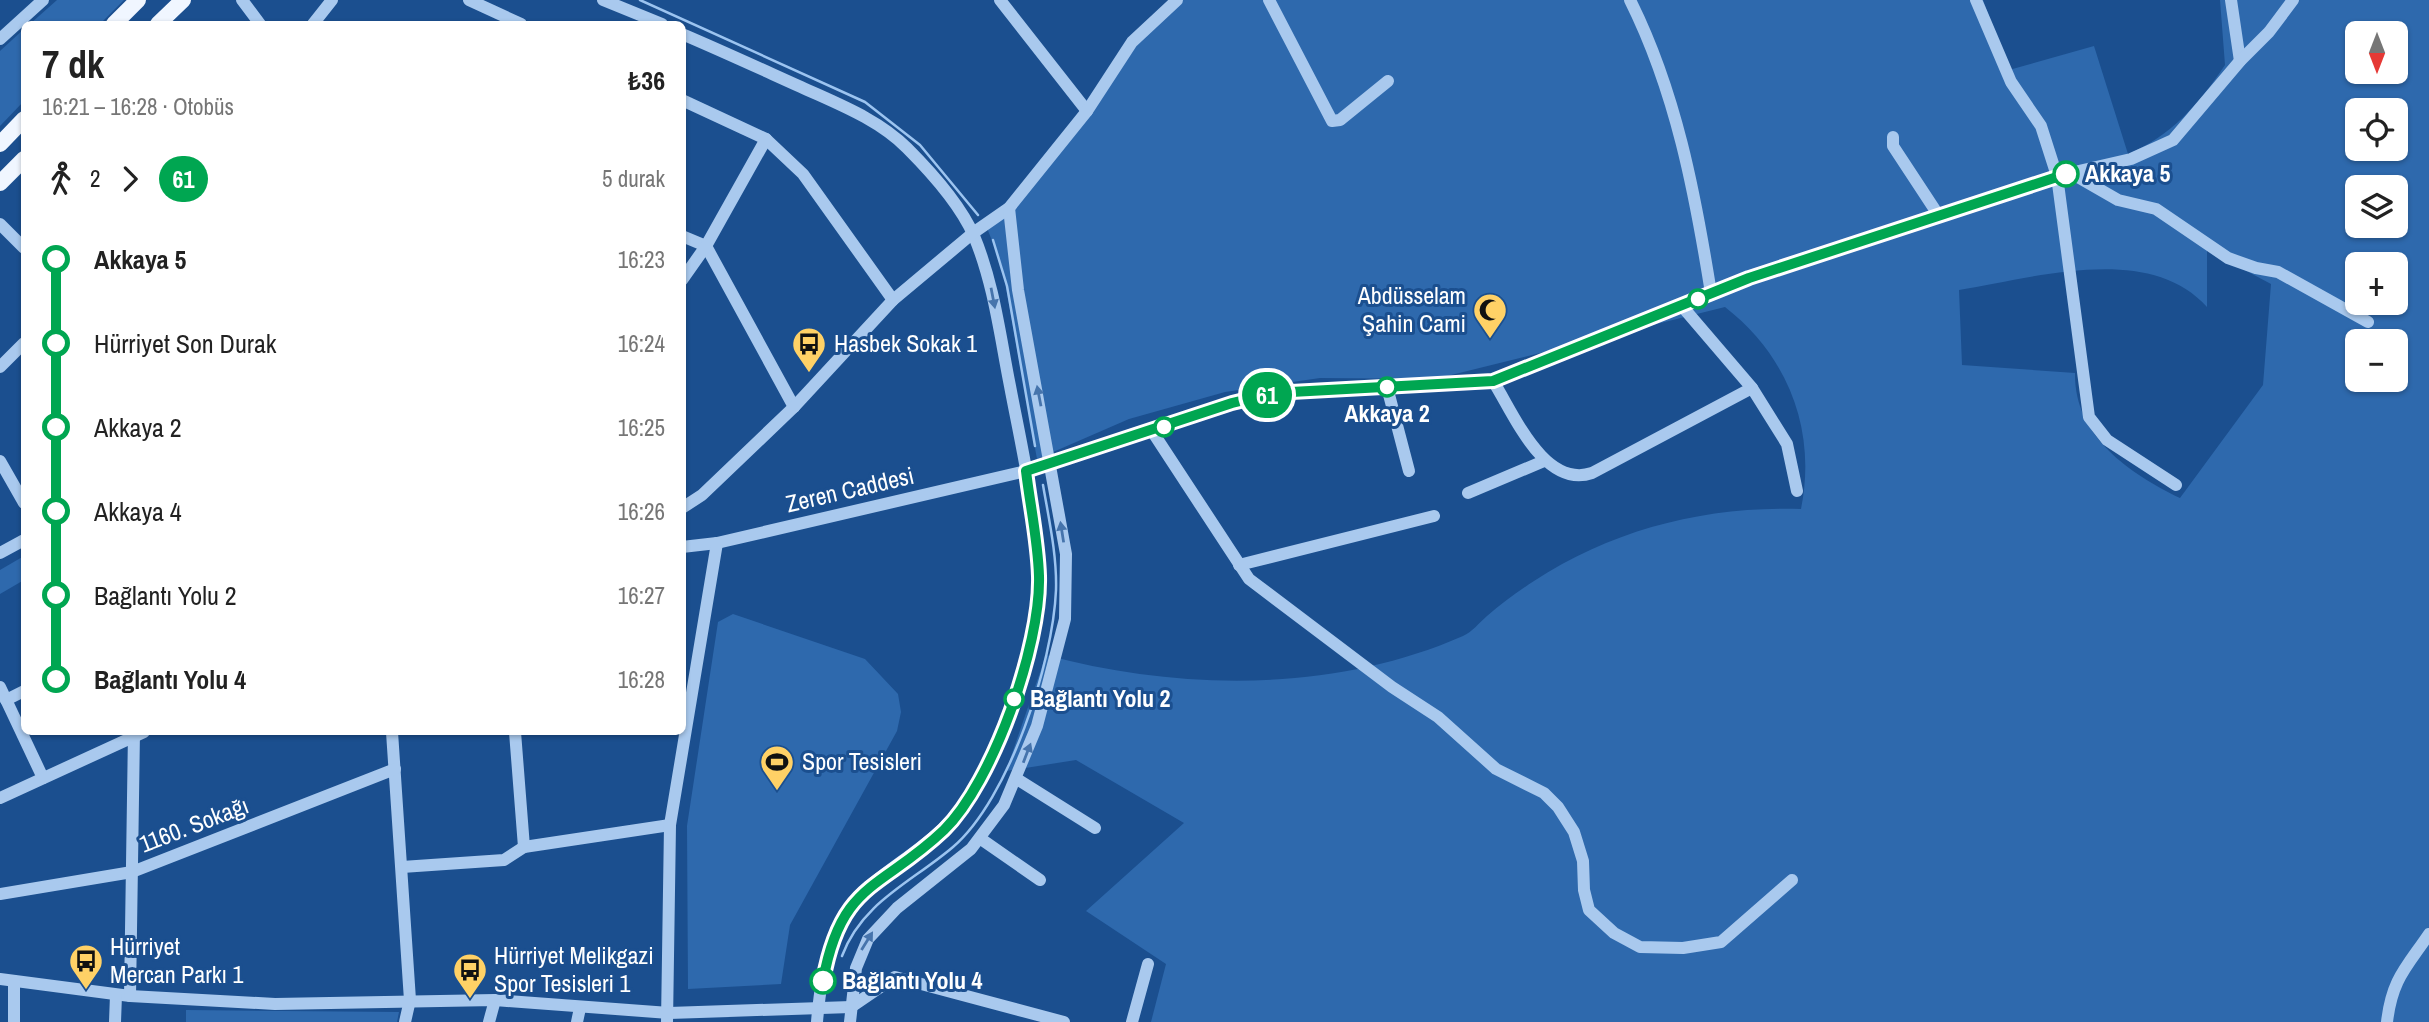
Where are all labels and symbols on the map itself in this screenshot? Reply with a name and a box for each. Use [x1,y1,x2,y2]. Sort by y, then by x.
north arrow [2345,21,2408,84]
place label: Akkaya 5 [2085,157,2170,189]
marker: Akkaya 5 [2053,161,2079,187]
place label: Abdüsselam Şahin Cami [1357,279,1466,339]
one-way arrow [988,287,999,309]
unlabelled marker [1688,289,1708,309]
mosque icon: Abdüsselam Şahin Cami [1471,291,1509,340]
bus stop icon: Hasbek Sokak 1 [790,325,828,374]
place label: Hasbek Sokak 1 [834,327,977,359]
line badge: 61 [1236,372,1298,418]
marker: Akkaya 2 [1377,377,1397,397]
one-way arrow [1033,385,1044,407]
place label: Akkaya 2 [1344,397,1430,429]
unlabelled marker [1154,417,1174,437]
street label: Zeren Caddesi [783,459,917,519]
one-way arrow [1056,520,1067,542]
place label: Bağlantı Yolu 2 [1030,682,1170,714]
marker: Bağlantı Yolu 2 [1004,689,1024,709]
sports icon: Spor Tesisleri [758,743,796,792]
one-way arrow [1022,743,1033,764]
place label: Spor Tesisleri [802,745,922,777]
street label: 1160. Sokağı [134,789,253,860]
place label: Hürriyet Mercan Parkı 1 [110,930,243,990]
one-way arrow [861,932,874,951]
place label: Hürriyet Melikgazi Spor Tesisleri 1 [494,939,654,999]
bus stop icon: Hürriyet Mercan Parkı 1 [67,942,105,991]
bus stop icon: Hürriyet Melikgazi Spor Tesisleri 1 [451,951,489,1000]
place label: Bağlantı Yolu 4 [842,964,982,996]
marker: Bağlantı Yolu 4 [810,968,836,994]

